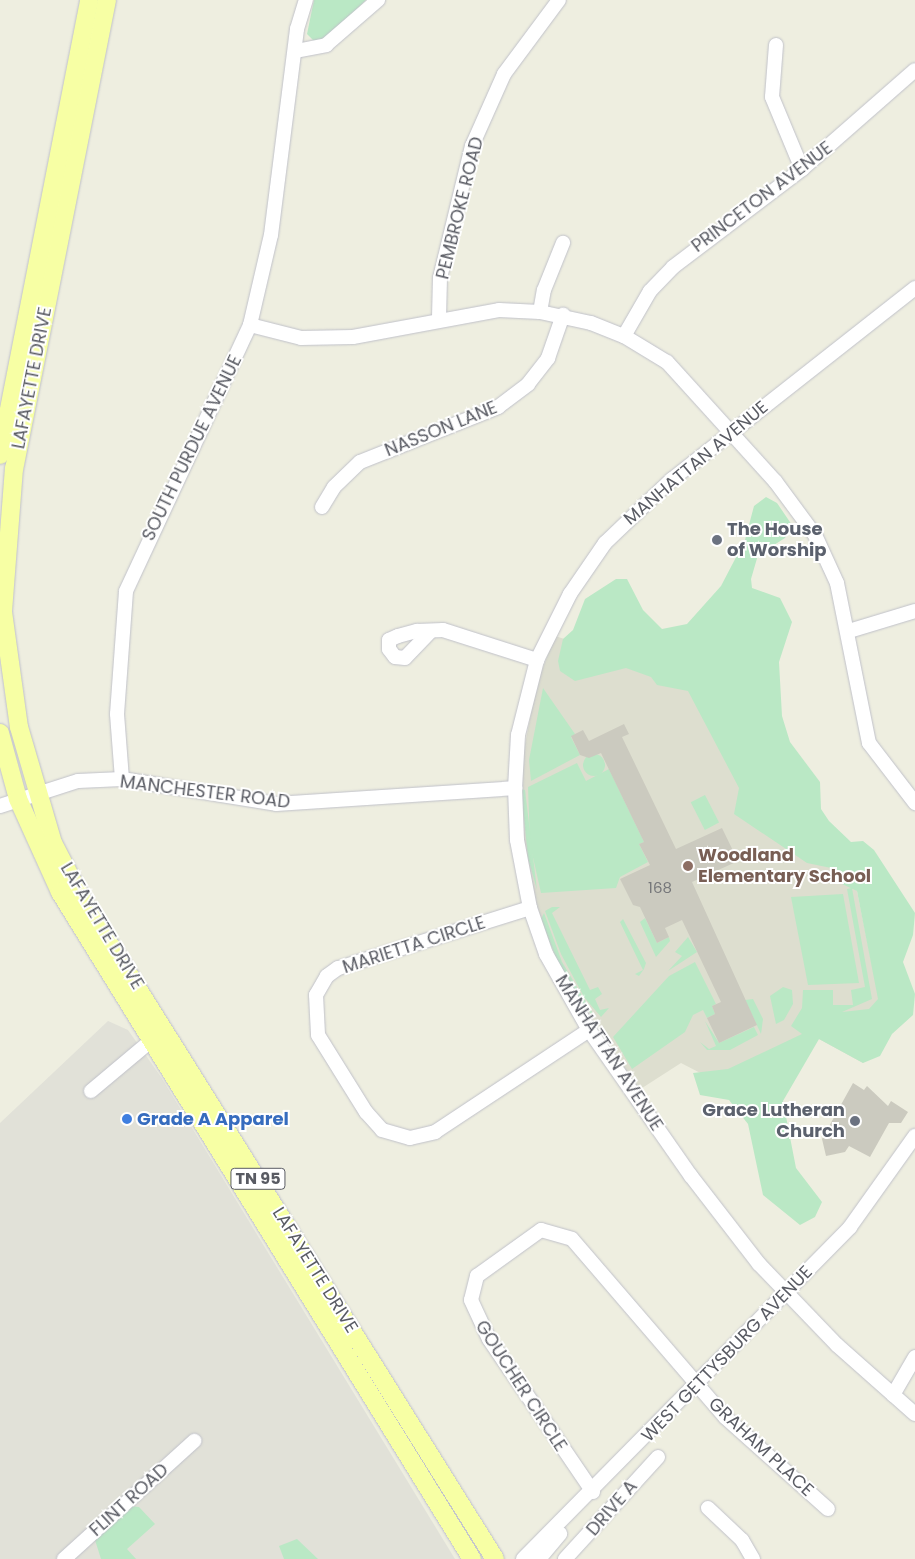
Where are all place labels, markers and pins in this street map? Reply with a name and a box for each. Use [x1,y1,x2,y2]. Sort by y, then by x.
place label: The House of Worship [727,519,827,562]
marker: The House of Worship [711,534,723,546]
place label: Woodland Elementary School [698,845,871,888]
marker: Woodland Elementary School [682,860,694,872]
place label: Grace Lutheran Church [702,1100,845,1142]
place label: Grade A Apparel [137,1108,289,1130]
marker: Grade A Apparel [121,1113,133,1125]
marker: Grace Lutheran Church [849,1115,861,1127]

